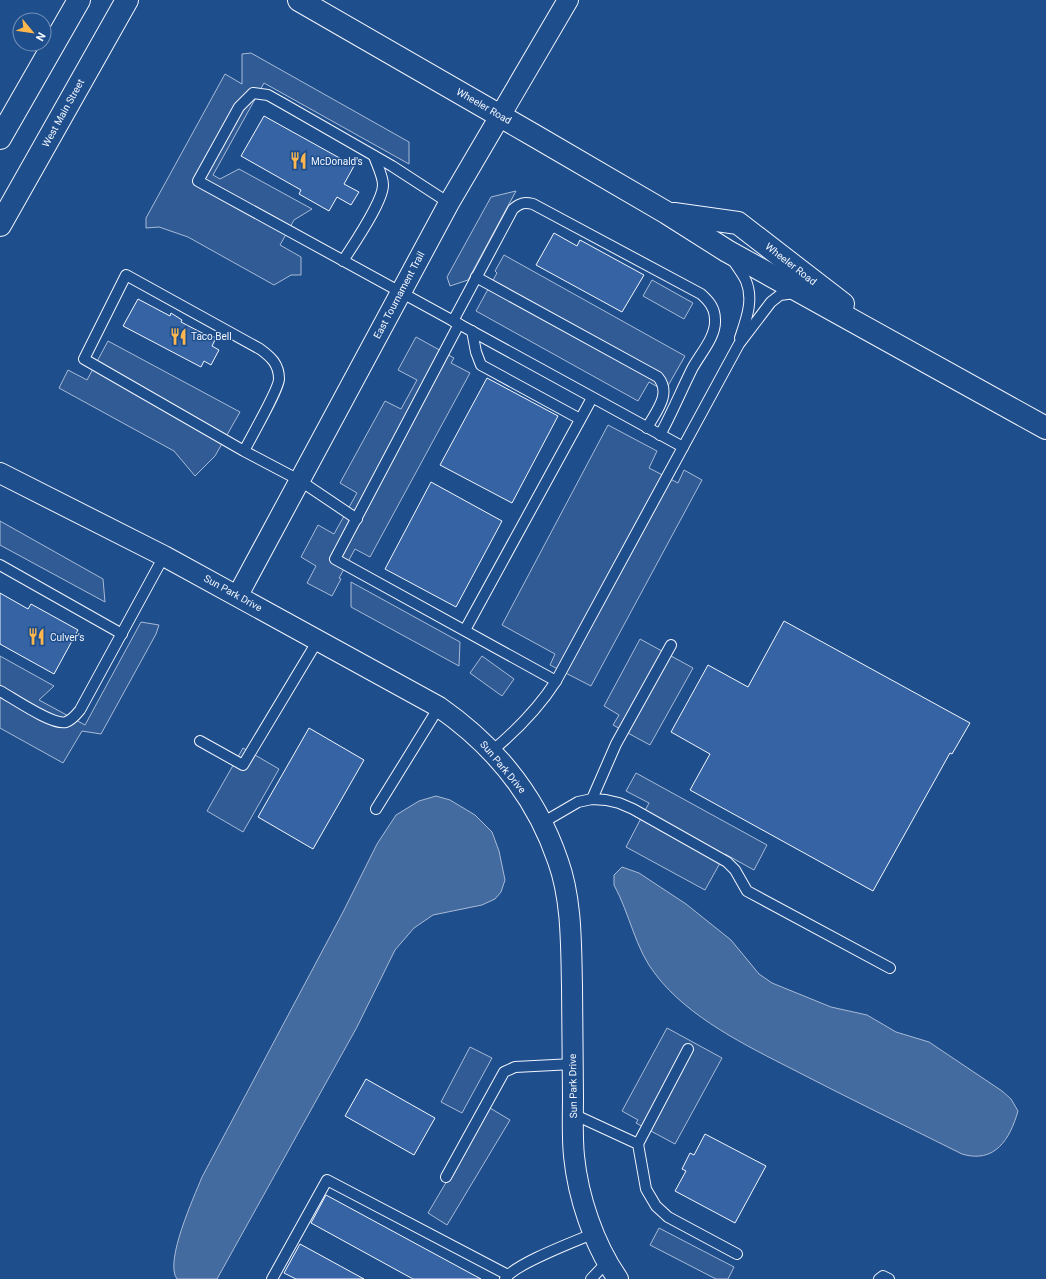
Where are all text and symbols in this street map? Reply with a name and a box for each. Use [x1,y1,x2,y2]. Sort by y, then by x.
north arrow [12,12,52,52]
text: N [33,30,48,43]
street label: West Main Street [40,77,86,149]
street label: Wheeler Road [455,86,513,126]
restaurant icon: McDonald's [288,151,308,171]
place label: McDonald's [311,156,363,167]
street label: Wheeler Road [763,241,819,287]
street label: East Tournament Trail [371,250,427,340]
restaurant icon: Taco Bell [168,326,188,346]
place label: Taco Bell [191,331,232,342]
street label: Sun Park Drive [202,573,264,613]
restaurant icon: Culver's [27,627,47,647]
place label: Culver's [50,632,85,643]
street label: Sun Park Drive [478,739,528,795]
street label: Sun Park Drive [567,1054,579,1118]

